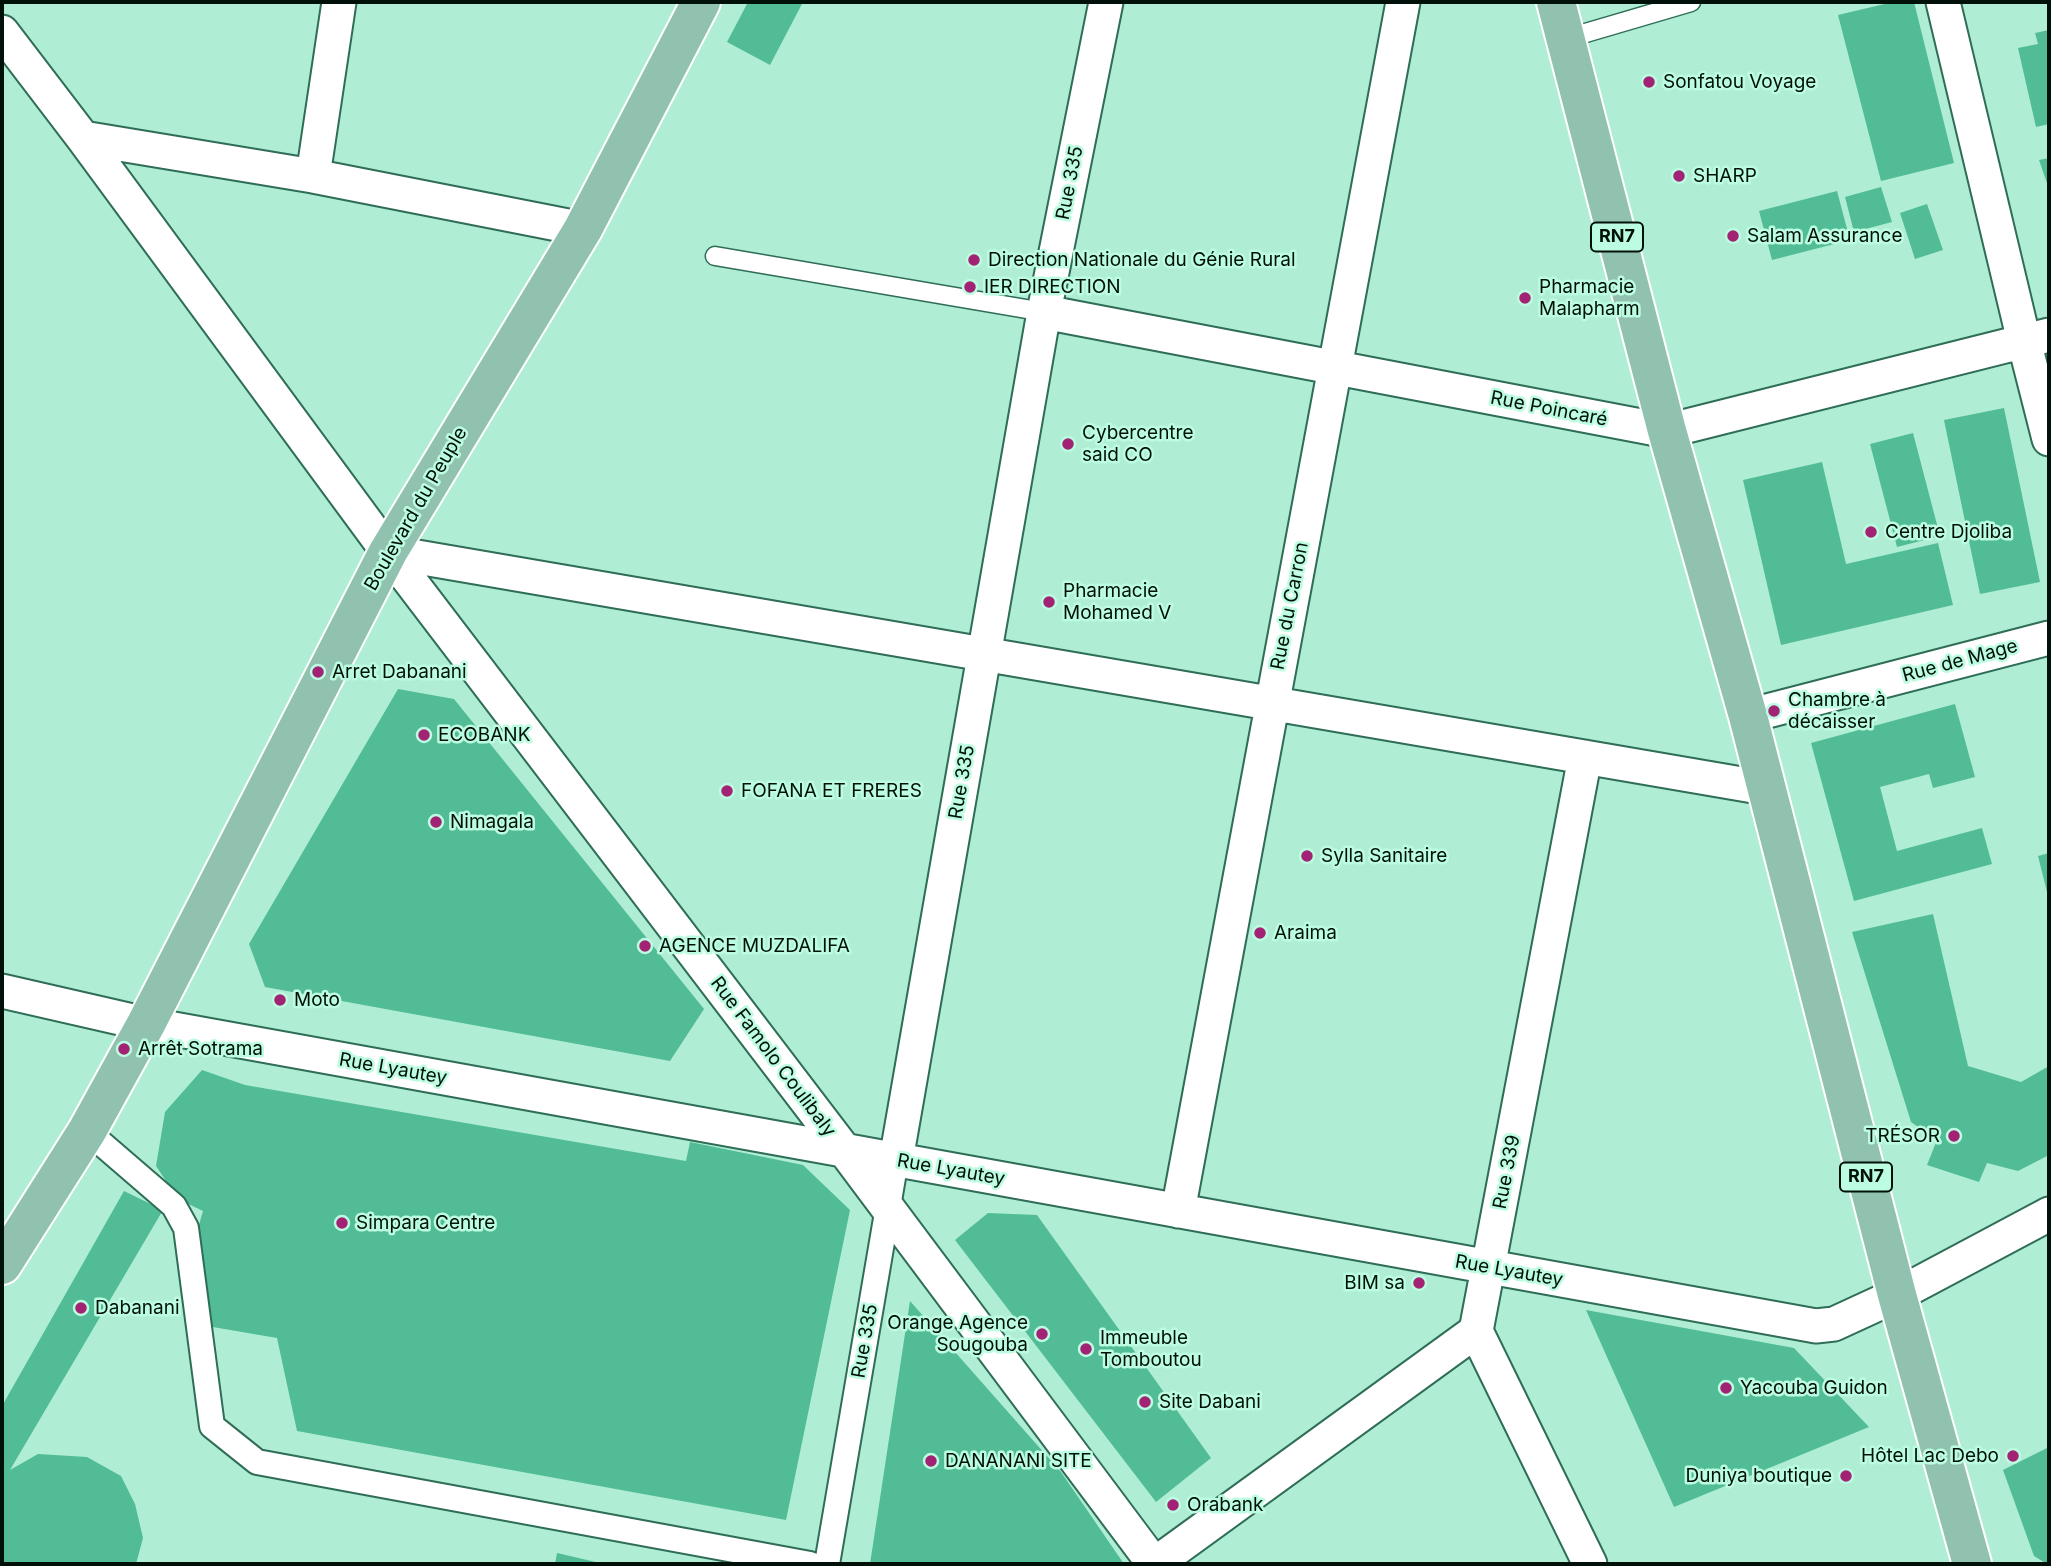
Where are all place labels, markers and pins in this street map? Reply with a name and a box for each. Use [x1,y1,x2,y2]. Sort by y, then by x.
place label: Sonfatou Voyage [1663,71,1816,93]
marker: Sonfatou Voyage [1641,74,1657,90]
place label: SHARP [1693,165,1757,187]
marker: SHARP [1671,168,1687,184]
place label: Salam Assurance [1747,225,1902,247]
marker: Salam Assurance [1725,228,1741,244]
place label: Direction Nationale du Génie Rural [988,249,1296,271]
marker: Direction Nationale du Génie Rural [966,252,982,268]
place label: IER DIRECTION [984,276,1121,298]
place label: Pharmacie Malapharm [1539,276,1640,320]
marker: IER DIRECTION [962,279,978,295]
marker: Pharmacie Malapharm [1517,290,1533,306]
place label: Cybercentre said CO [1082,422,1193,466]
marker: Cybercentre said CO [1060,436,1076,452]
place label: Centre Djoliba [1885,521,2012,543]
marker: Centre Djoliba [1863,524,1879,540]
place label: Pharmacie Mohamed V [1063,580,1171,624]
marker: Pharmacie Mohamed V [1041,594,1057,610]
place label: Arret Dabanani [332,661,467,683]
marker: Arret Dabanani [310,664,326,680]
place label: Chambre à décaisser [1788,689,1886,733]
marker: Chambre à décaisser [1766,703,1782,719]
place label: ECOBANK [438,724,530,746]
marker: ECOBANK [416,727,432,743]
place label: FOFANA ET FRERES [741,780,922,802]
marker: FOFANA ET FRERES [719,783,735,799]
place label: Nimagala [450,811,534,833]
marker: Nimagala [428,814,444,830]
place label: Sylla Sanitaire [1321,845,1447,867]
marker: Sylla Sanitaire [1299,848,1315,864]
place label: Araima [1274,922,1337,944]
marker: Araima [1252,925,1268,941]
place label: AGENCE MUZDALIFA [659,935,850,957]
marker: AGENCE MUZDALIFA [637,938,653,954]
place label: Moto [294,989,340,1011]
marker: Moto [272,992,288,1008]
place label: Arrêt Sotrama [138,1038,263,1060]
marker: Arrêt Sotrama [116,1041,132,1057]
place label: TRÉSOR [1865,1125,1940,1147]
marker: TRÉSOR [1946,1128,1962,1144]
place label: Simpara Centre [356,1212,495,1234]
marker: Simpara Centre [334,1215,350,1231]
place label: BIM sa [1344,1272,1405,1294]
marker: BIM sa [1411,1275,1427,1291]
place label: Dabanani [95,1297,180,1319]
marker: Dabanani [73,1300,89,1316]
place label: Orange Agence Sougouba [887,1312,1028,1356]
marker: Orange Agence Sougouba [1034,1326,1050,1342]
place label: Immeuble Tomboutou [1100,1327,1202,1371]
marker: Immeuble Tomboutou [1078,1341,1094,1357]
place label: Yacouba Guidon [1740,1377,1888,1399]
marker: Yacouba Guidon [1718,1380,1734,1396]
place label: Site Dabani [1159,1391,1261,1413]
marker: Site Dabani [1137,1394,1153,1410]
place label: Hôtel Lac Debo [1861,1445,1999,1467]
marker: Hôtel Lac Debo [2005,1448,2021,1464]
place label: DANANANI SITE [945,1450,1092,1472]
marker: DANANANI SITE [923,1453,939,1469]
place label: Duniya boutique [1686,1465,1832,1487]
marker: Duniya boutique [1838,1468,1854,1484]
place label: Orabank [1187,1494,1263,1516]
marker: Orabank [1165,1497,1181,1513]

